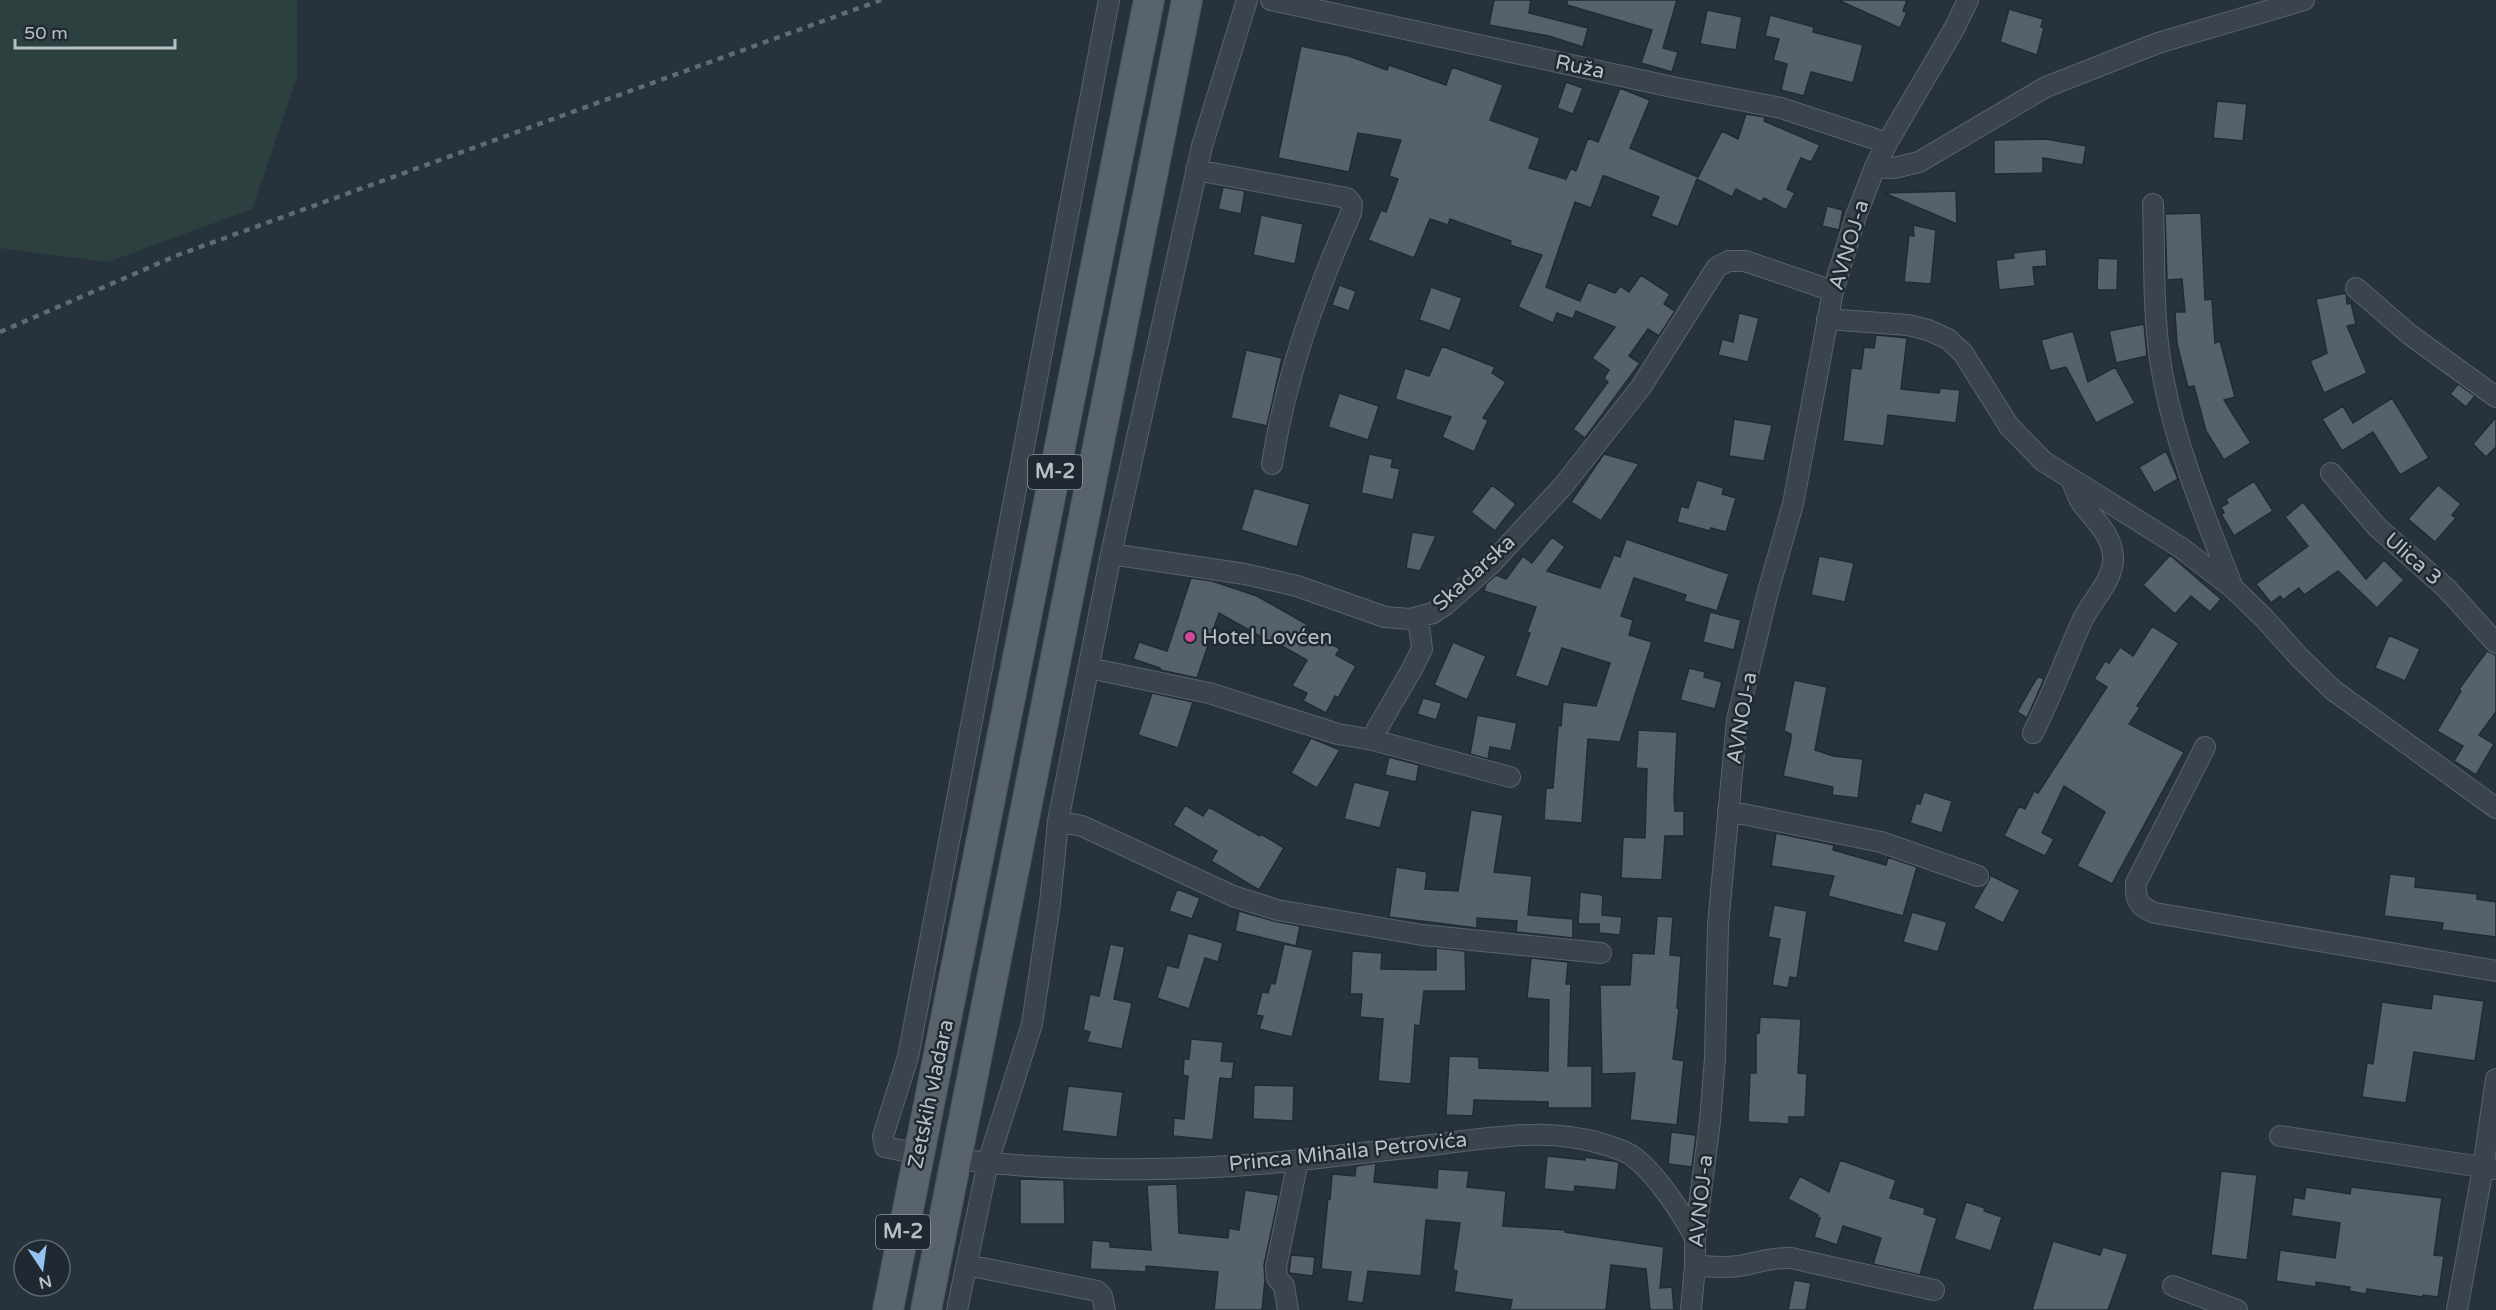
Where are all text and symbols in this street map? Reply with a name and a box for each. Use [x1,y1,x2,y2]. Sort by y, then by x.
scale bar [15,12,176,50]
text: 50 m [24,22,68,44]
street label: Ruža [1553,50,1607,84]
street label: AVNOJ-a [1823,197,1875,293]
road number: M-2 [1028,455,1082,489]
street label: Ulica 3 [2379,527,2447,591]
street label: Skadarska [1428,530,1520,616]
place label: Hotel Lovćen [1202,625,1332,650]
marker: Hotel Lovćen [1183,630,1197,644]
street label: AVNOJ-a [1722,670,1762,766]
street label: Zetskih vladara [903,1017,959,1171]
street label: Princa Mihaila Petrovića [1228,1127,1468,1177]
street label: AVNOJ-a [1684,1153,1718,1249]
road number: M-2 [876,1215,930,1249]
north arrow [12,1238,72,1298]
text: N [37,1270,54,1293]

